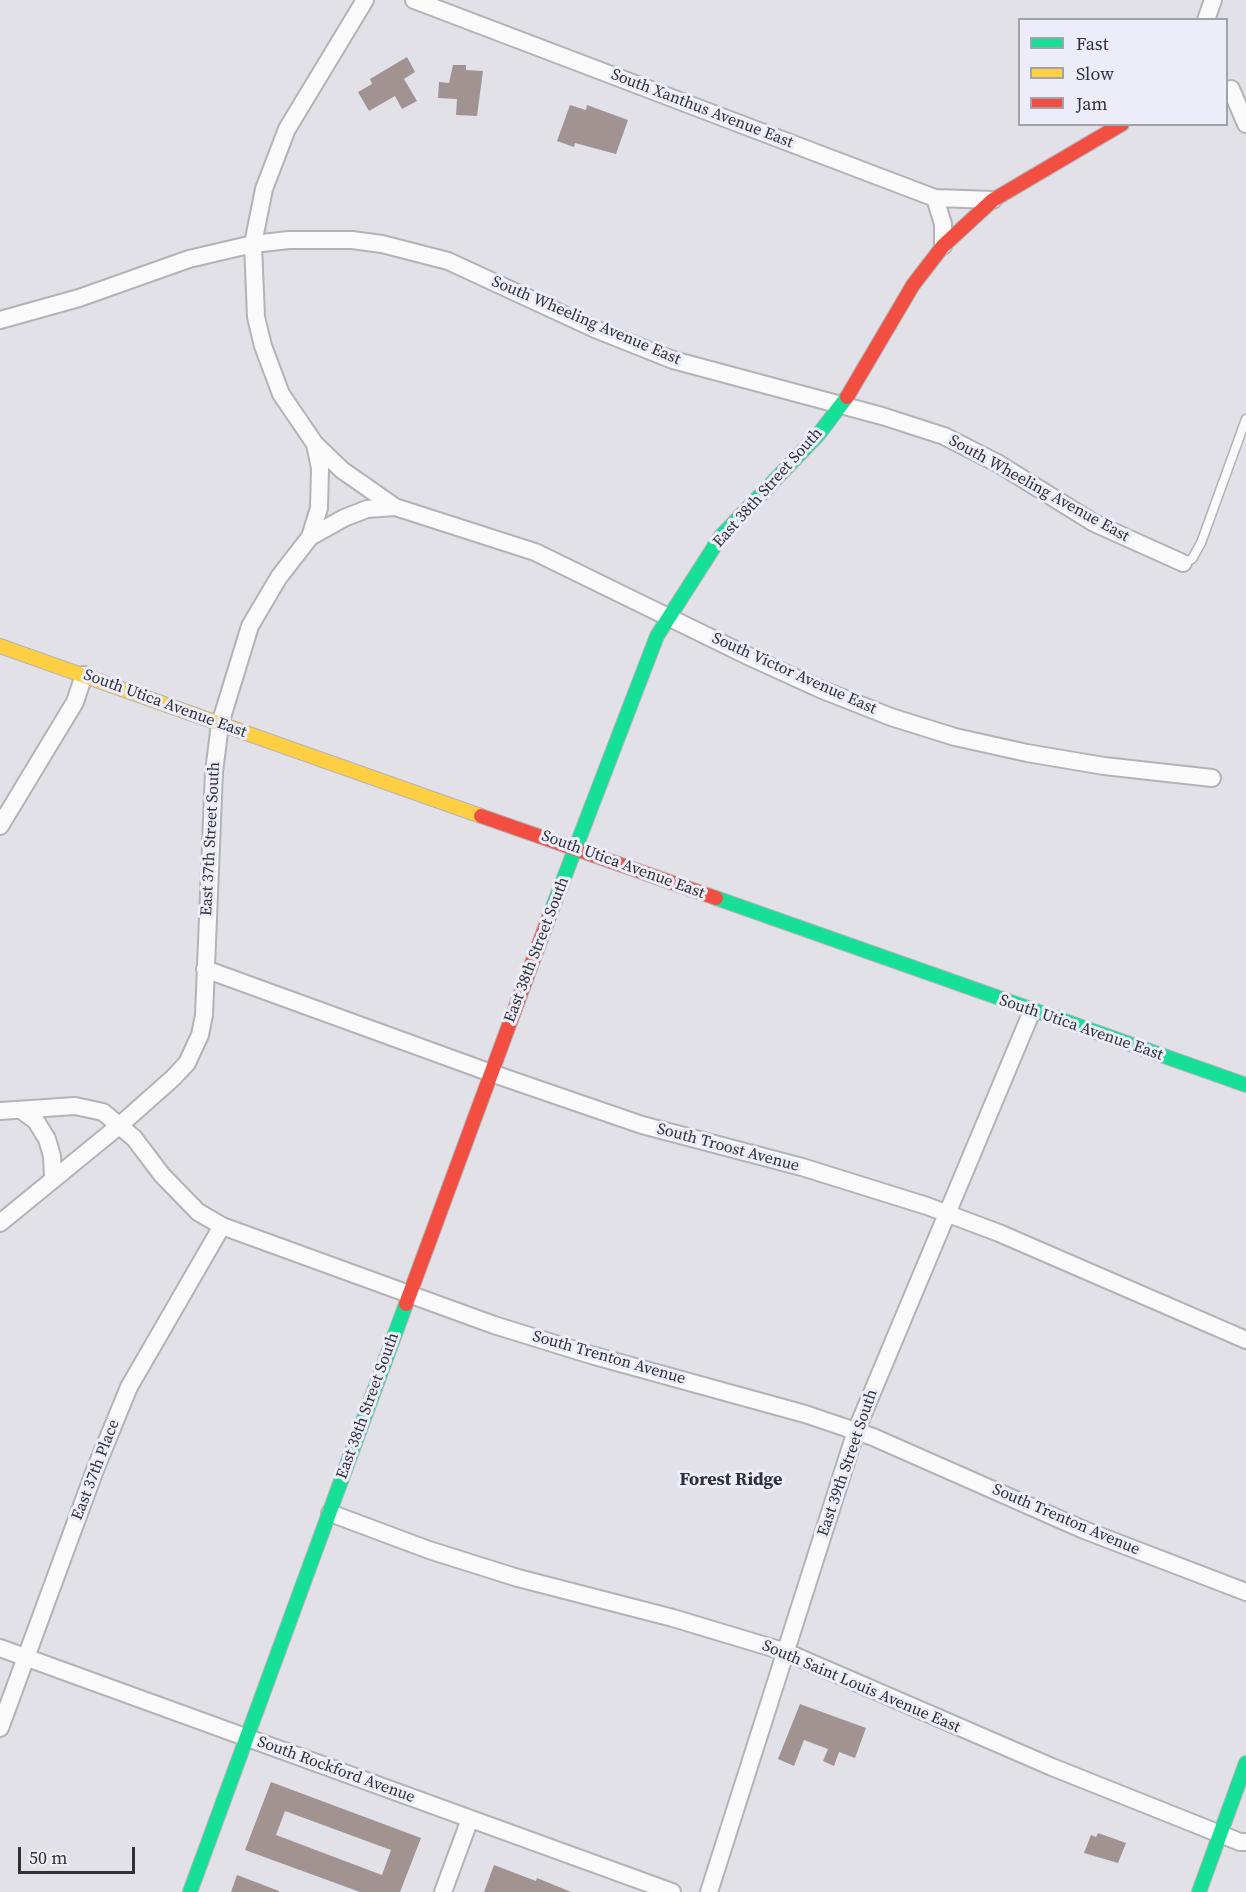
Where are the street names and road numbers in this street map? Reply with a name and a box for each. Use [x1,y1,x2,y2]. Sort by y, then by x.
street label: South Xanthus Avenue East [608,65,796,153]
street label: South Wheeling Avenue East [489,272,683,370]
street label: East 38th Street South [709,424,827,552]
street label: South Wheeling Avenue East [945,431,1133,547]
street label: South Victor Avenue East [709,629,879,719]
street label: South Utica Avenue East [81,666,249,742]
street label: East 37th Street South [197,761,225,917]
street label: South Utica Avenue East [539,827,707,903]
street label: East 38th Street South [500,875,574,1025]
street label: South Utica Avenue East [997,991,1165,1065]
street label: South Troost Avenue [655,1120,801,1176]
street label: South Trenton Avenue [530,1327,688,1389]
street label: East 38th Street South [333,1330,403,1482]
street label: East 39th Street South [814,1387,882,1539]
street label: East 37th Place [68,1417,124,1523]
street label: South Trenton Avenue [989,1480,1143,1560]
street label: South Saint Louis Avenue East [759,1636,963,1738]
street label: South Rockford Avenue [255,1733,417,1807]

